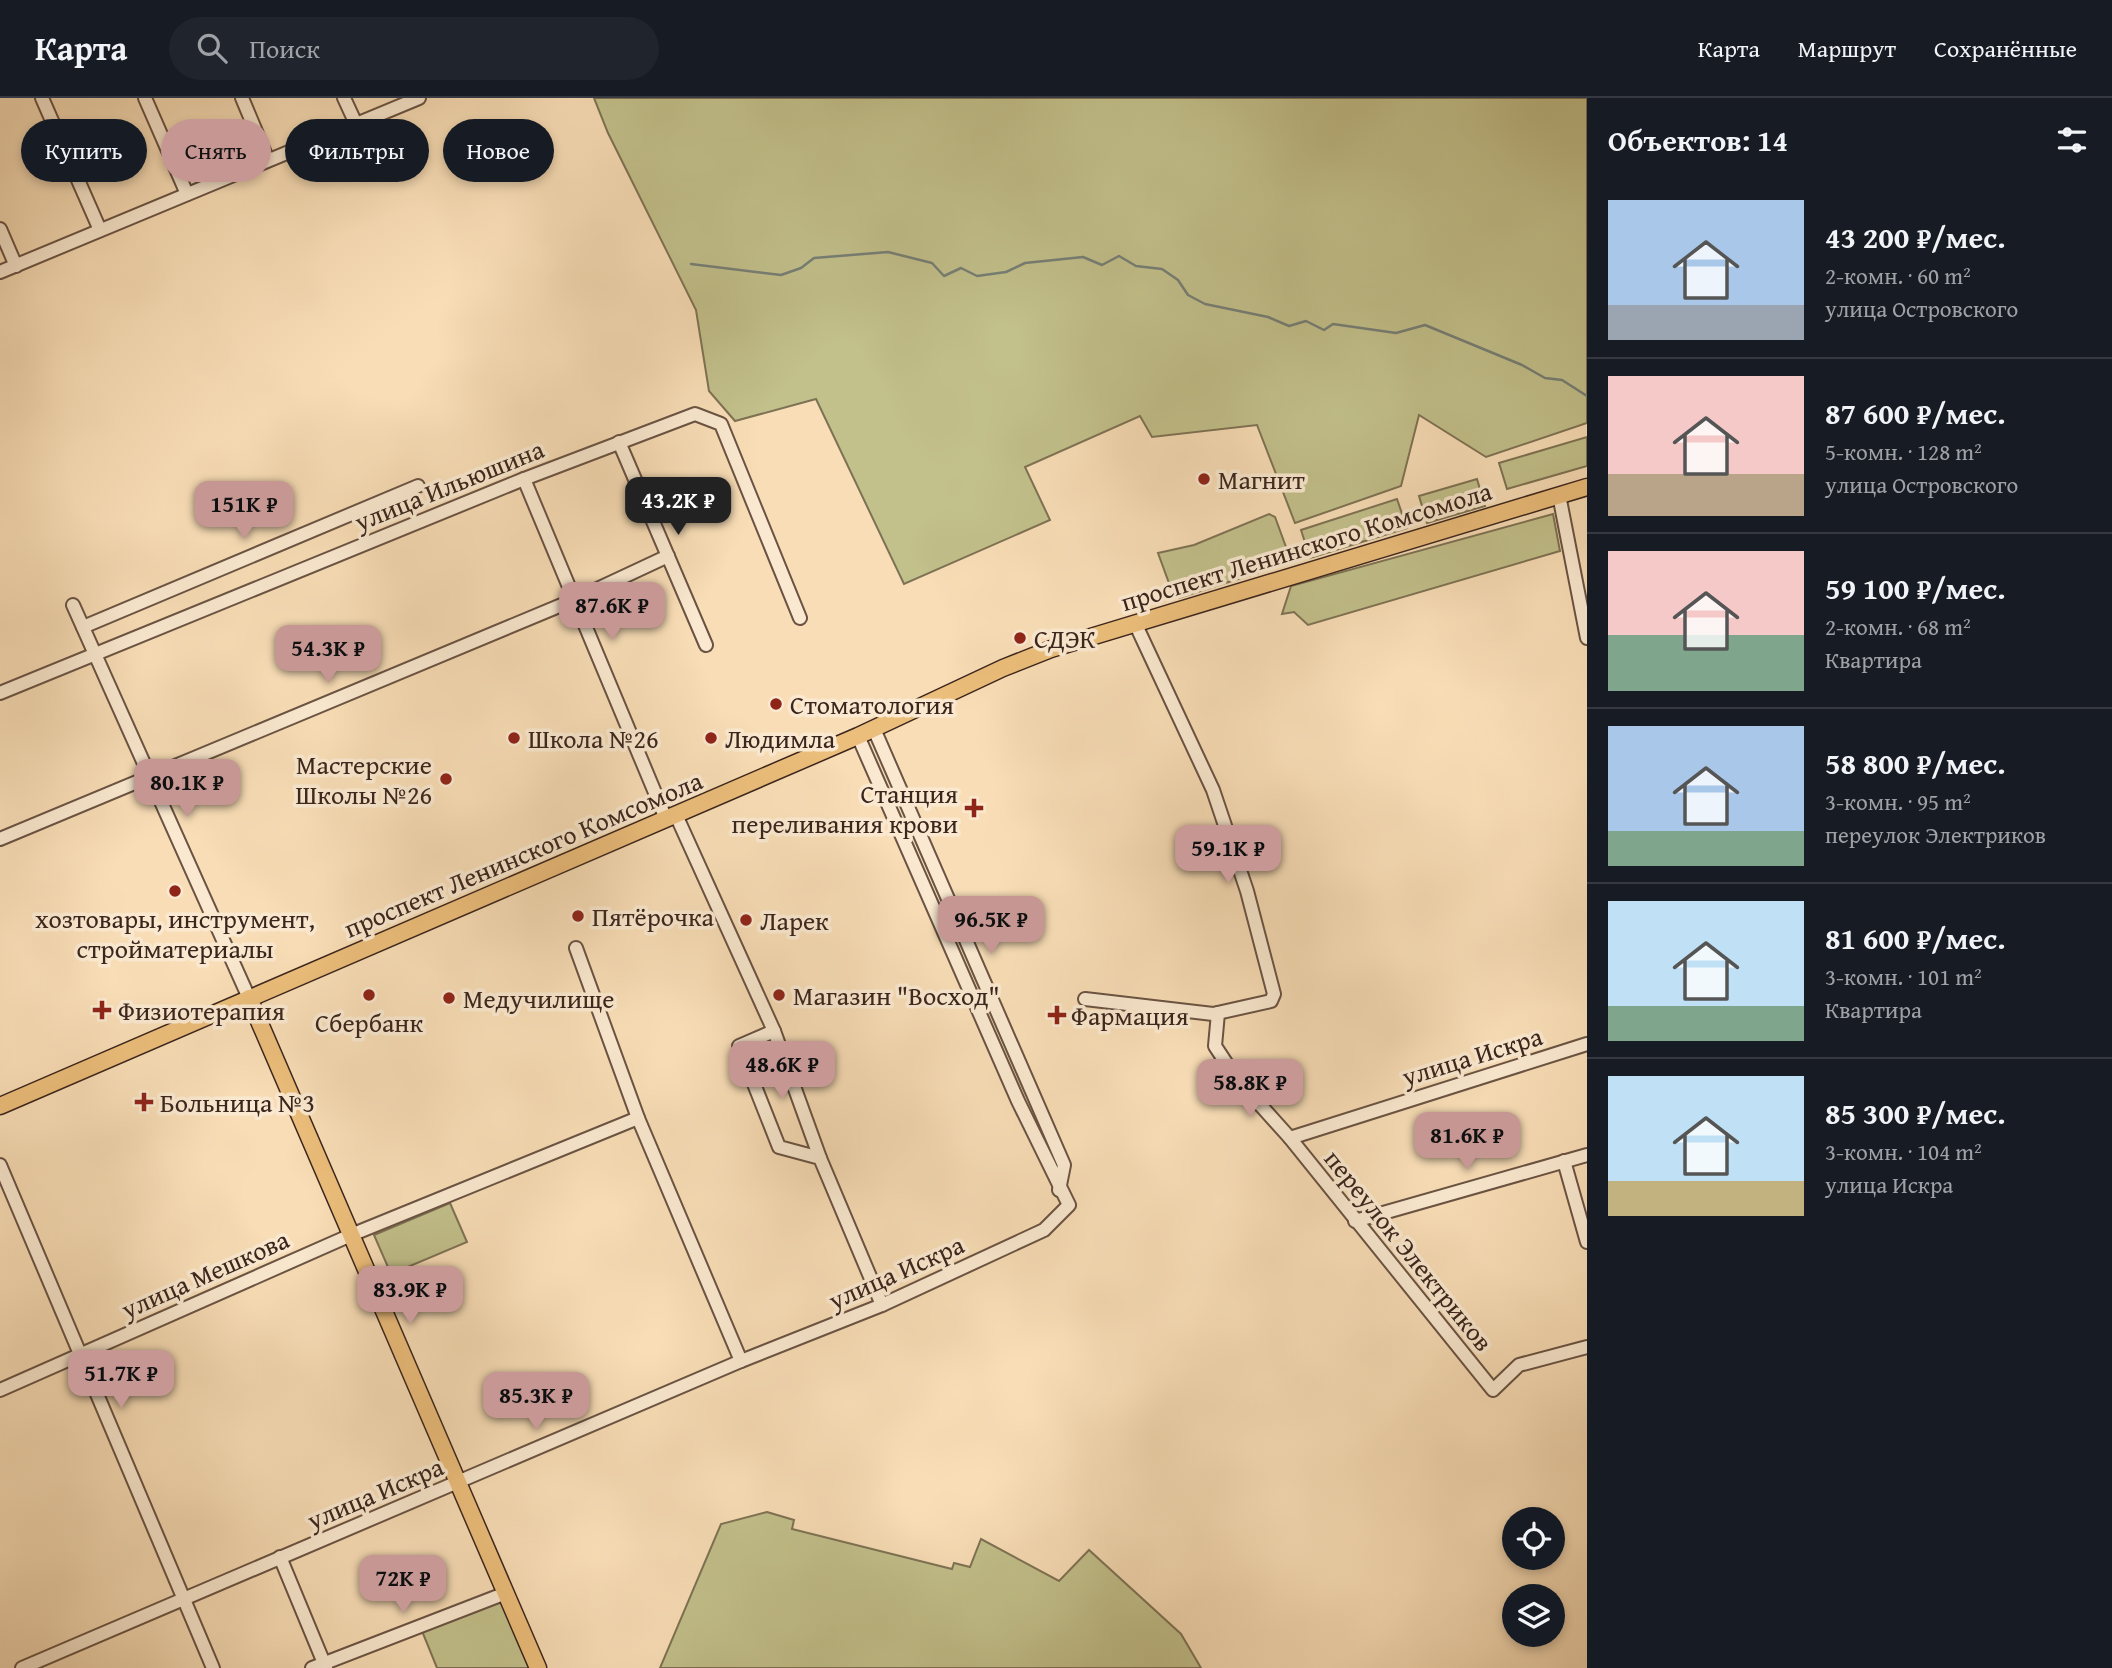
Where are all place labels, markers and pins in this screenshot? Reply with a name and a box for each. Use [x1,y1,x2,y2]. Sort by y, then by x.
place label: Магнит [1218,460,1305,499]
marker: Магнит [1196,471,1212,487]
pin: 43.2K ₽ [613,478,743,537]
pin: 151K ₽ [187,482,301,541]
pin: 87.6K ₽ [547,582,677,642]
place label: СДЭК [1034,619,1096,658]
pin: 54.3K ₽ [263,626,393,685]
marker: СДЭК [1012,630,1028,646]
place label: Стоматология [790,685,954,724]
marker: Стоматология [768,696,784,712]
place label: Школа №26 [528,719,659,758]
place label: Людимла [725,719,836,758]
marker: Школа №26 [506,730,522,746]
marker: Людимла [703,730,719,746]
place label: Мастерские Школы №26 [296,745,432,814]
pin: 80.1K ₽ [122,760,252,819]
marker: Мастерские Школы №26 [438,771,454,787]
place label: Станция переливания крови [732,774,958,843]
marker: Станция переливания крови [964,798,984,818]
pin: 59.1K ₽ [1163,826,1293,885]
marker: хозтовары, инструмент, стройматериалы [167,883,183,899]
pin: 96.5K ₽ [926,896,1056,956]
place label: Пятёрочка [592,897,714,936]
place label: хозтовары, инструмент, стройматериалы [35,899,315,968]
place label: Ларек [760,901,829,940]
marker: Пятёрочка [570,908,586,924]
marker: Ларек [738,912,754,928]
place label: Магазин "Восход" [793,976,1000,1015]
place label: Медучилище [463,979,614,1018]
marker: Сбербанк [361,987,377,1003]
marker: Магазин "Восход" [771,987,787,1003]
marker: Медучилище [441,990,457,1006]
place label: Физиотерапия [118,991,285,1030]
place label: Фармация [1071,996,1189,1035]
marker: Физиотерапия [92,1000,112,1020]
place label: Сбербанк [315,1003,423,1042]
marker: Фармация [1049,1007,1065,1023]
pin: 48.6K ₽ [717,1042,847,1101]
pin: 58.8K ₽ [1185,1060,1315,1119]
place label: Больница №3 [160,1083,315,1122]
marker: Больница №3 [134,1092,154,1112]
pin: 81.6K ₽ [1402,1112,1532,1172]
pin: 83.9K ₽ [345,1266,475,1326]
pin: 51.7K ₽ [56,1350,186,1410]
pin: 85.3K ₽ [471,1372,601,1432]
pin: 72K ₽ [354,1556,452,1615]

